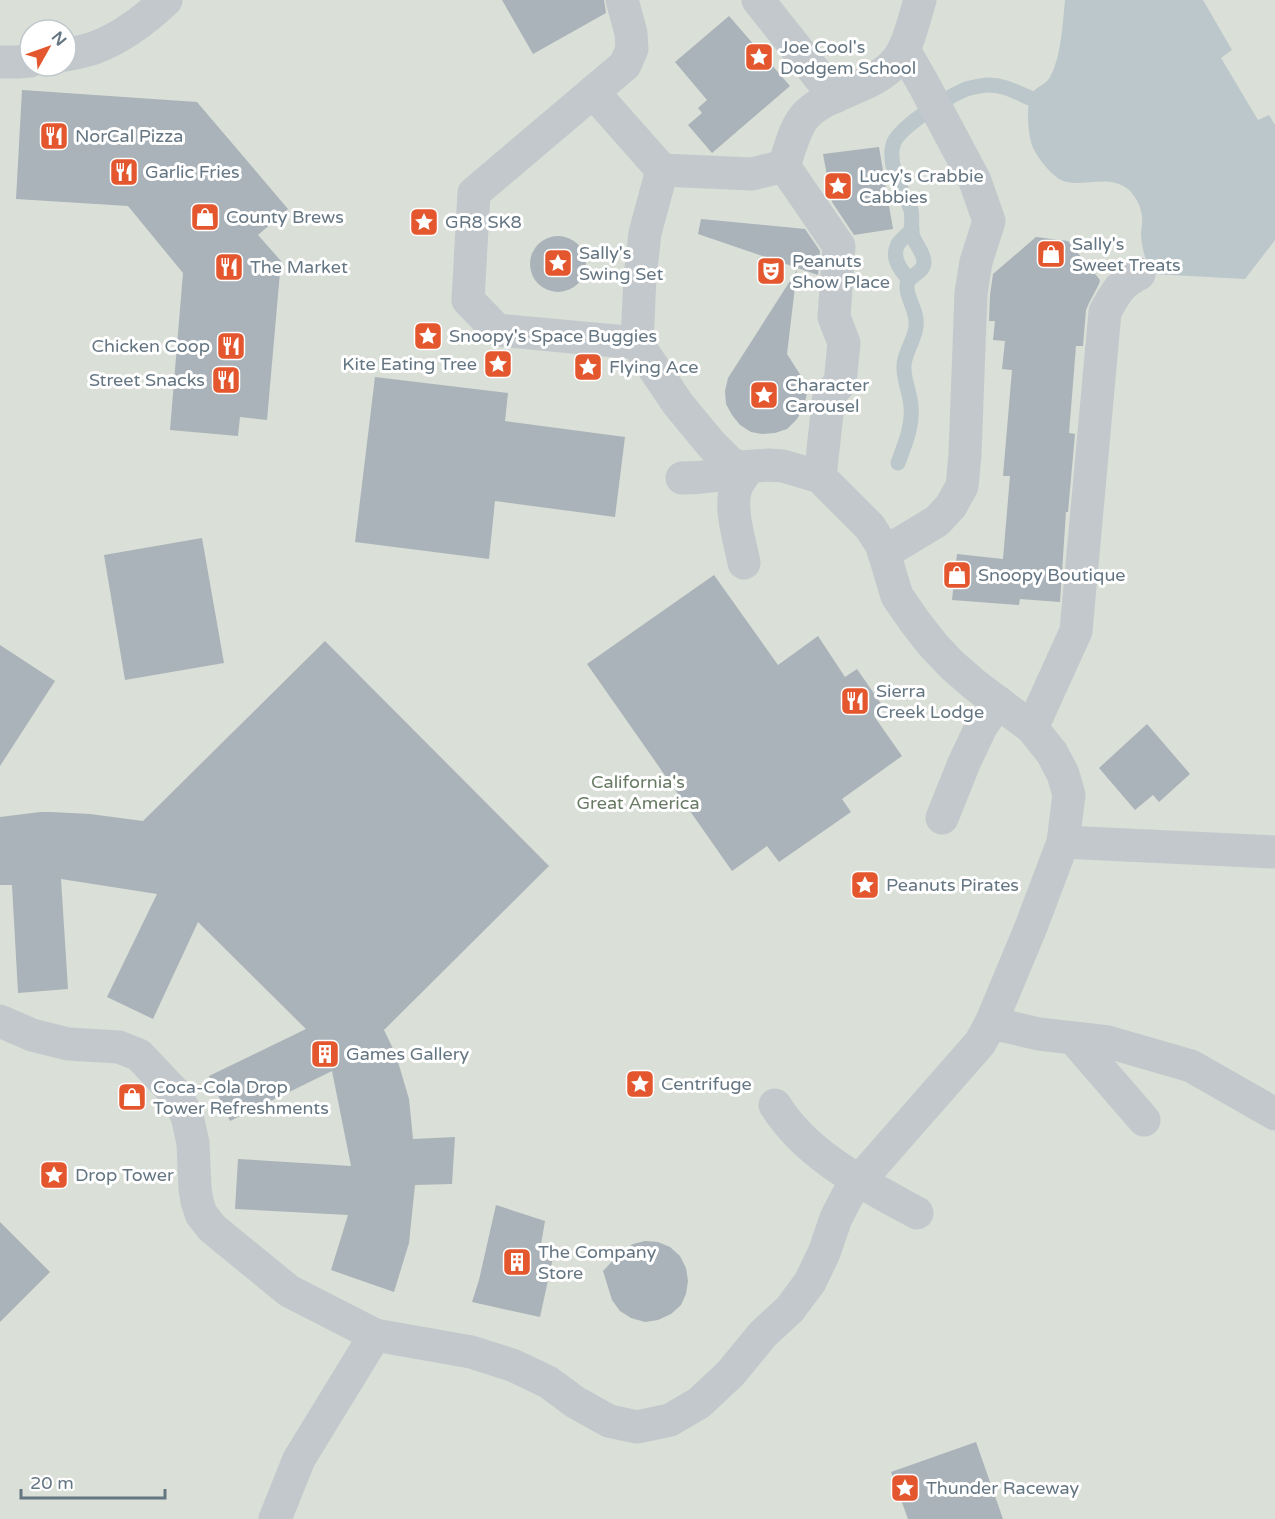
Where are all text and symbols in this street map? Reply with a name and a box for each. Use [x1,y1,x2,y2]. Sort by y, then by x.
north arrow [18,18,78,78]
text: N [47,28,71,50]
place label: Joe Cool's Dodgem School [780,36,916,79]
place icon: Joe Cool's Dodgem School [743,41,775,73]
restaurant icon: NorCal Pizza [38,120,70,152]
place label: NorCal Pizza [75,125,183,147]
restaurant icon: Garlic Fries [108,156,140,188]
place label: Garlic Fries [145,161,240,183]
place label: Lucy's Crabbie Cabbies [859,165,984,208]
place icon: Lucy's Crabbie Cabbies [822,170,854,202]
shop icon: County Brews [189,201,221,233]
place label: County Brews [226,206,344,228]
place icon: GR8 SK8 [408,206,440,238]
place label: GR8 SK8 [445,211,522,233]
place label: Sally's Sweet Treats [1072,233,1181,276]
shop icon: Sally's Sweet Treats [1035,238,1067,270]
place label: Sally's Swing Set [579,242,664,285]
place icon: Sally's Swing Set [542,247,574,279]
place label: Peanuts Show Place [792,250,890,293]
restaurant icon: The Market [213,251,245,283]
theatre icon: Peanuts Show Place [755,255,787,287]
place label: The Market [250,256,348,278]
place icon: Snoopy's Space Buggies [412,320,444,352]
place label: Snoopy's Space Buggies [449,325,657,347]
restaurant icon: Chicken Coop [215,330,247,362]
place label: Chicken Coop [92,335,210,357]
place icon: Kite Eating Tree [482,348,514,380]
place icon: Flying Ace [572,351,604,383]
place label: Kite Eating Tree [342,353,477,375]
place label: Flying Ace [609,356,698,378]
restaurant icon: Street Snacks [210,364,242,396]
place label: Street Snacks [89,369,205,391]
place label: Character Carousel [785,374,869,417]
place icon: Character Carousel [748,379,780,411]
shop icon: Snoopy Boutique [941,559,973,591]
place label: Snoopy Boutique [978,564,1126,586]
place label: Sierra Creek Lodge [876,680,984,723]
restaurant icon: Sierra Creek Lodge [839,685,871,717]
park label: California's Great America [576,771,700,814]
place icon: Peanuts Pirates [849,869,881,901]
place label: Peanuts Pirates [886,874,1019,896]
building icon: Games Gallery [309,1038,341,1070]
place label: Games Gallery [346,1043,470,1065]
place icon: Centrifuge [624,1068,656,1100]
place label: Centrifuge [661,1073,752,1095]
place label: Coca-Cola Drop Tower Refreshments [153,1076,329,1119]
shop icon: Coca-Cola Drop Tower Refreshments [116,1081,148,1113]
place icon: Drop Tower [38,1159,70,1191]
place label: Drop Tower [75,1164,174,1186]
place label: The Company Store [538,1241,657,1284]
building icon: The Company Store [501,1246,533,1278]
scale bar [21,1462,165,1500]
text: 20 m [30,1472,74,1494]
place icon: Thunder Raceway [889,1472,921,1504]
place label: Thunder Raceway [926,1477,1079,1499]

